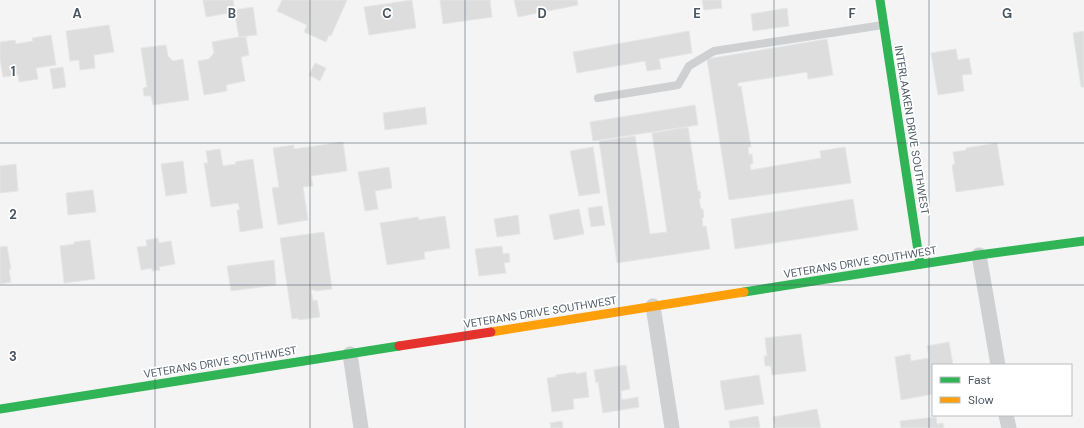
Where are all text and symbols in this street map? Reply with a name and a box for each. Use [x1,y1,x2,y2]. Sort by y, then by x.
text: A [72,5,82,22]
text: B [228,5,236,22]
text: C [382,5,392,22]
text: D [537,5,547,22]
text: E [693,5,701,22]
text: F [848,5,856,22]
text: G [1002,5,1012,22]
street label: INTERLAAKEN DRIVE SOUTHWEST [892,45,932,215]
text: 1 [11,63,15,80]
text: 2 [9,206,17,223]
street label: VETERANS DRIVE SOUTHWEST [782,243,938,281]
street label: VETERANS DRIVE SOUTHWEST [462,293,618,331]
street label: VETERANS DRIVE SOUTHWEST [142,343,298,381]
text: 3 [9,348,17,365]
legend [932,364,1072,416]
text: Fast [968,372,991,388]
text: Slow [968,392,994,408]

